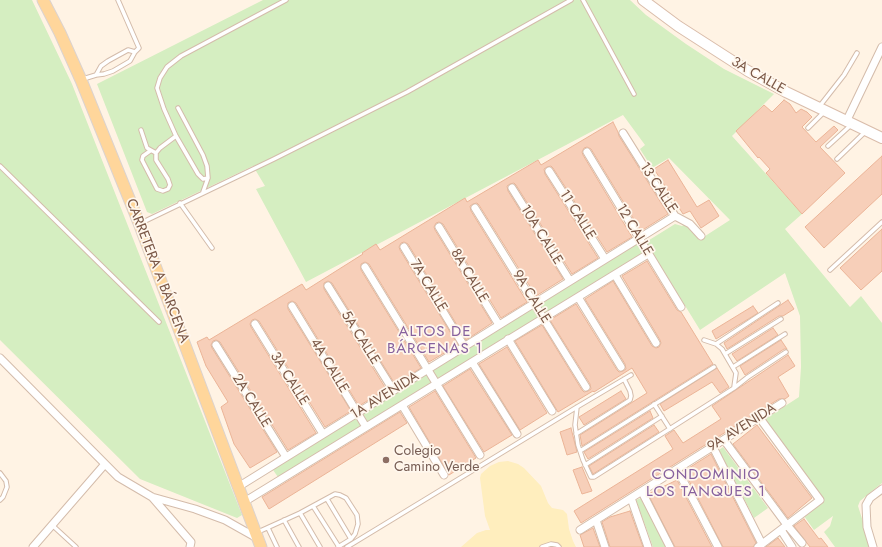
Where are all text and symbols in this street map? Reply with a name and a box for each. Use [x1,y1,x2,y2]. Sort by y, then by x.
street label: 3A CALLE [728,54,788,98]
street label: 13 CALLE [635,159,681,217]
street label: 11 CALLE [555,187,599,243]
street label: CARRETERA A BÁRCENA [122,197,192,345]
street label: 12 CALLE [612,201,656,259]
street label: 10A CALLE [516,202,566,268]
street label: 8A CALLE [446,246,492,306]
street label: 7A CALLE [406,257,450,315]
street label: 9A CALLE [508,267,554,327]
street label: 5A CALLE [337,308,383,368]
district label: ALTOS DE BÁRCENAS 1 [387,323,483,358]
street label: 4A CALLE [306,336,352,396]
street label: 3A CALLE [266,349,312,409]
street label: 1A AVENIDA [348,368,422,424]
street label: 2A CALLE [228,371,274,431]
street label: 9A AVENIDA [705,400,779,456]
place label: Colegio Camino Verde [394,444,479,476]
marker: Colegio Camino Verde [381,455,391,465]
district label: CONDOMINIO LOS TANQUES 1 [646,466,766,501]

